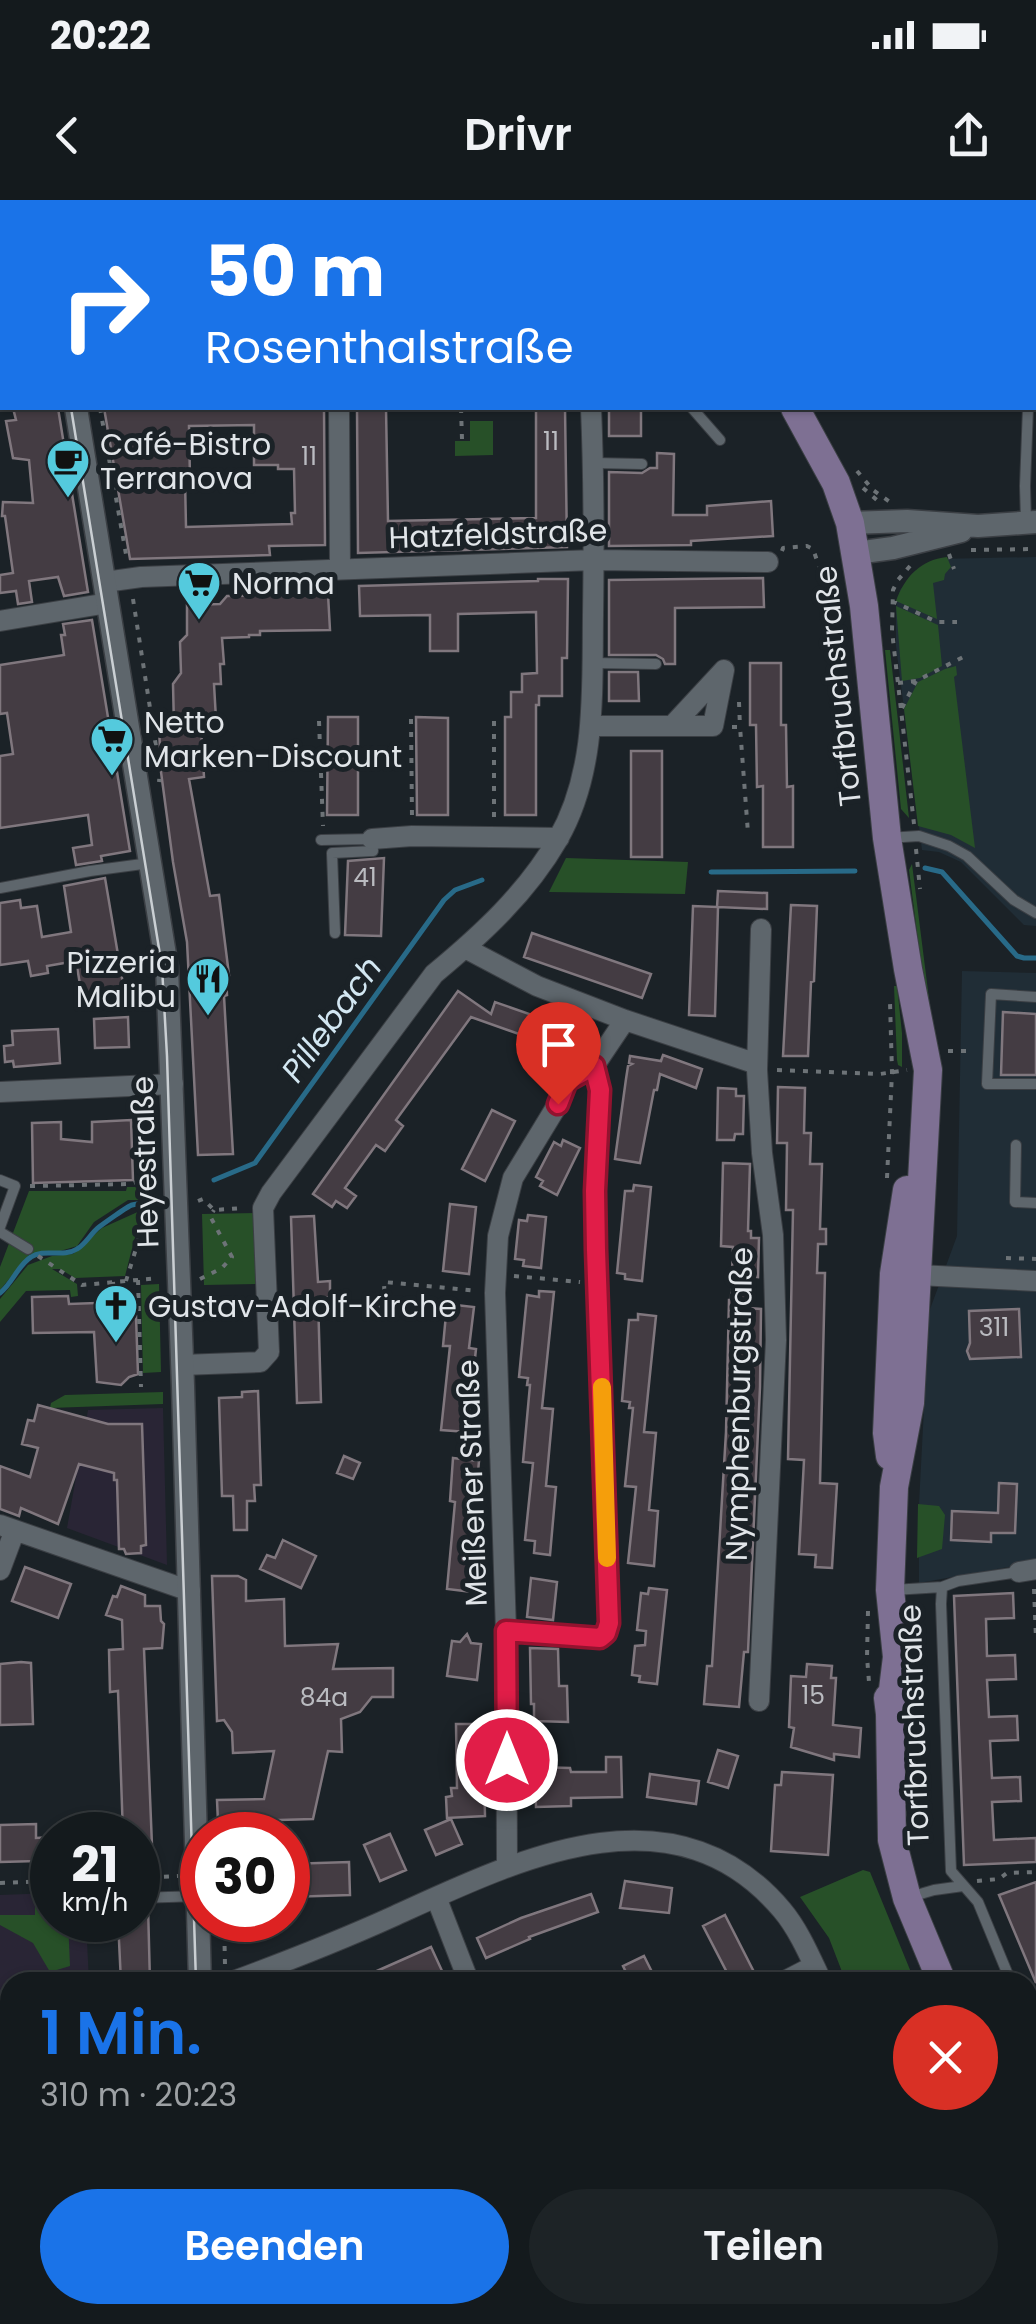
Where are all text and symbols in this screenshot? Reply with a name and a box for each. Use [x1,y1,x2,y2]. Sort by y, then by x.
text: 20:22 [50,9,151,62]
text: Drivr [464,103,572,166]
icon: back [40,108,95,163]
icon: share [941,108,996,163]
text: 50 m [205,222,385,321]
icon: right [40,240,170,370]
text: Rosenthalstraße [205,316,574,379]
place label: Café-Bistro Terranova [100,423,271,500]
house number: 11 [543,424,559,459]
cafe icon: Café-Bistro Terranova [45,438,91,499]
house number: 11 [301,439,317,474]
street label: Hatzfeldstraße [388,509,608,559]
supermarket icon: Norma [176,560,222,621]
place label: Norma [232,562,335,605]
street label: Torfbruchstraße [804,564,872,808]
place label: Netto Marken-Discount [144,701,402,778]
supermarket icon: Netto Marken-Discount [89,716,135,777]
house number: 41 [353,860,377,895]
place label: Pizzeria Malibu [67,941,176,1018]
water label: Pillebach [270,947,392,1091]
restaurant icon: Pizzeria Malibu [185,956,231,1017]
pin [516,1002,601,1105]
icon: arrive [531,1017,586,1072]
street label: Heyestraße [121,1075,169,1249]
street label: Nymphenburgstraße [715,1247,763,1561]
church icon: Gustav-Adolf-Kirche [93,1283,139,1344]
place label: Gustav-Adolf-Kirche [148,1285,457,1328]
house number: 311 [979,1310,1009,1345]
street label: Meißener Straße [446,1359,498,1607]
street label: Torfbruchstraße [888,1603,940,1847]
house number: 15 [801,1678,825,1713]
house number: 84a [300,1680,348,1715]
position arrow [455,1708,559,1812]
speed limit sign: 30 [180,1812,310,1942]
text: 21 [71,1829,119,1900]
text: km/h [62,1885,128,1920]
text: 1 Min. [40,1991,202,2075]
button: close [893,2005,998,2110]
text: 310 m · 20:23 [40,2072,237,2117]
button: Beenden [40,2189,509,2304]
button: Teilen [529,2189,998,2304]

